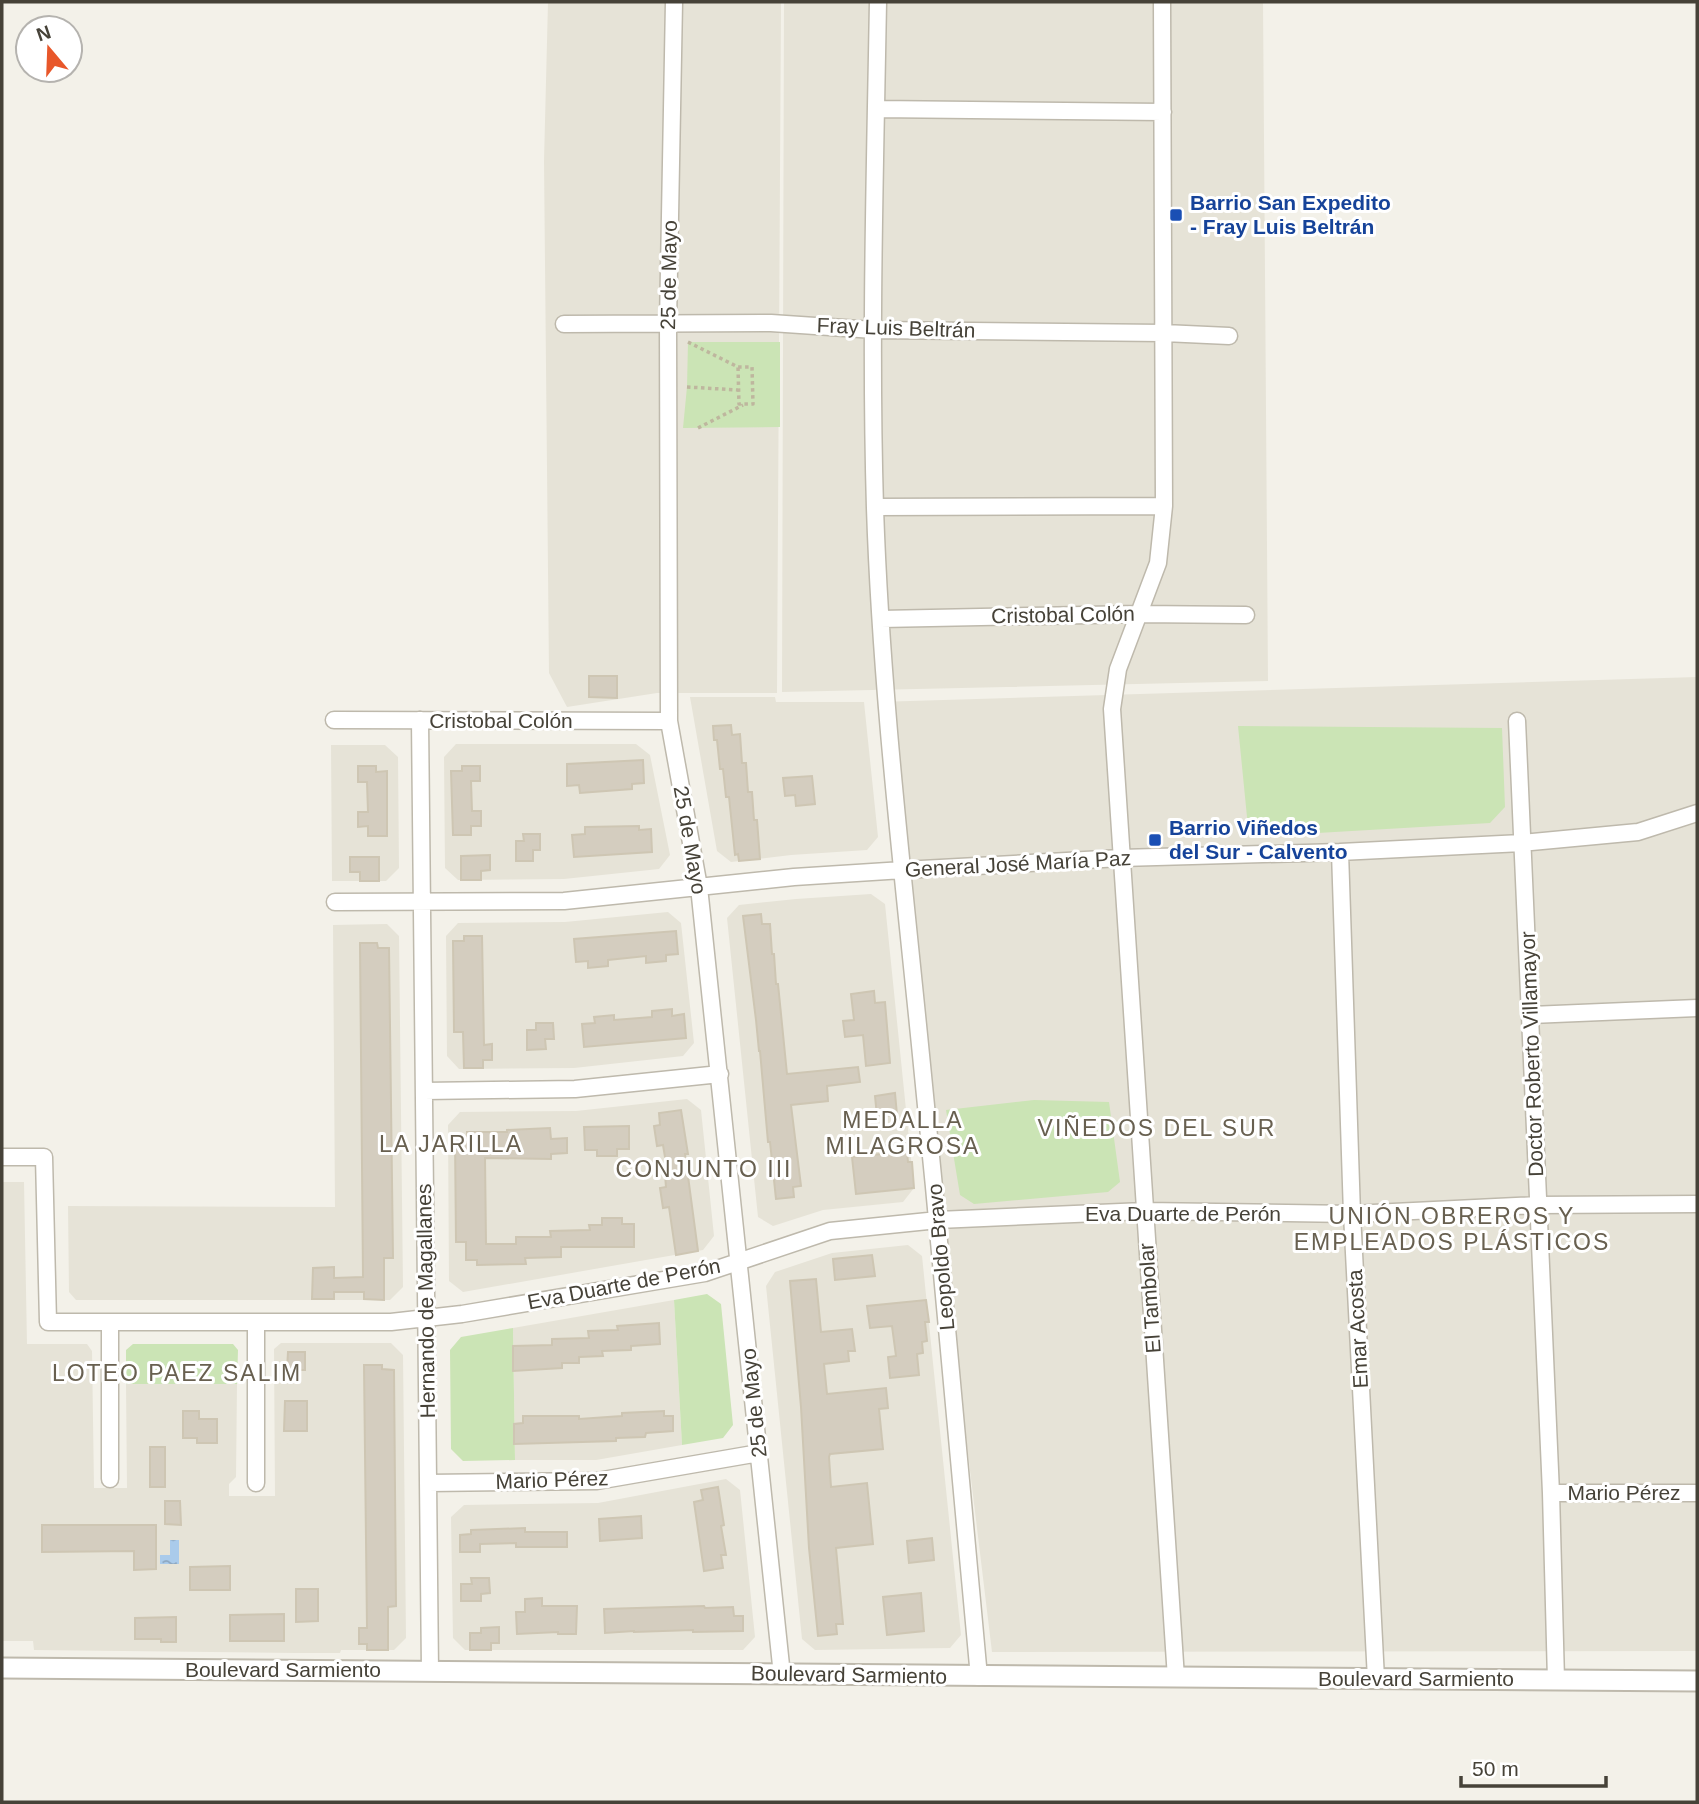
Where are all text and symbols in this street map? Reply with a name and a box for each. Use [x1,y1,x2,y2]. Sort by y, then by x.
north arrow [14,14,84,84]
text: N [34,21,54,46]
place label: Barrio San Expedito - Fray Luis Beltrán [1190,191,1391,238]
marker: Barrio San Expedito - Fray Luis Beltrán [1168,207,1184,223]
street label: 25 de Mayo [656,220,681,330]
street label: Fray Luis Beltrán [816,313,976,342]
street label: Cristobal Colón [991,602,1135,627]
street label: Cristobal Colón [429,709,573,732]
street label: 25 de Mayo [670,784,711,896]
place label: Barrio Viñedos del Sur - Calvento [1169,816,1348,863]
marker: Barrio Viñedos del Sur - Calvento [1147,832,1163,848]
street label: General José María Paz [904,846,1132,881]
street label: Doctor Roberto Villamayor [1516,931,1547,1177]
district label: MEDALLA MILAGROSA [826,1107,980,1159]
district label: VIÑEDOS DEL SUR [1038,1115,1276,1141]
district label: LA JARILLA [379,1131,523,1157]
district label: CONJUNTO III [616,1156,792,1182]
street label: Hernando de Magallanes [412,1183,439,1419]
street label: Leopoldo Bravo [923,1183,958,1331]
street label: Eva Duarte de Perón [1085,1202,1281,1225]
district label: UNIÓN OBREROS Y EMPLEADOS PLÁSTICOS [1294,1203,1610,1255]
street label: El Tambolar [1134,1242,1165,1354]
street label: Eva Duarte de Perón [525,1254,722,1314]
street label: Emar Acosta [1343,1269,1372,1389]
street label: 25 de Mayo [736,1347,771,1459]
district label: LOTEO PAEZ SALIM [52,1360,302,1386]
street label: Mario Pérez [495,1466,609,1493]
street label: Mario Pérez [1567,1481,1681,1504]
street label: Boulevard Sarmiento [185,1658,381,1681]
street label: Boulevard Sarmiento [751,1661,947,1688]
street label: Boulevard Sarmiento [1318,1667,1514,1690]
scale bar [1461,1744,1606,1788]
text: 50 m [1472,1757,1519,1780]

